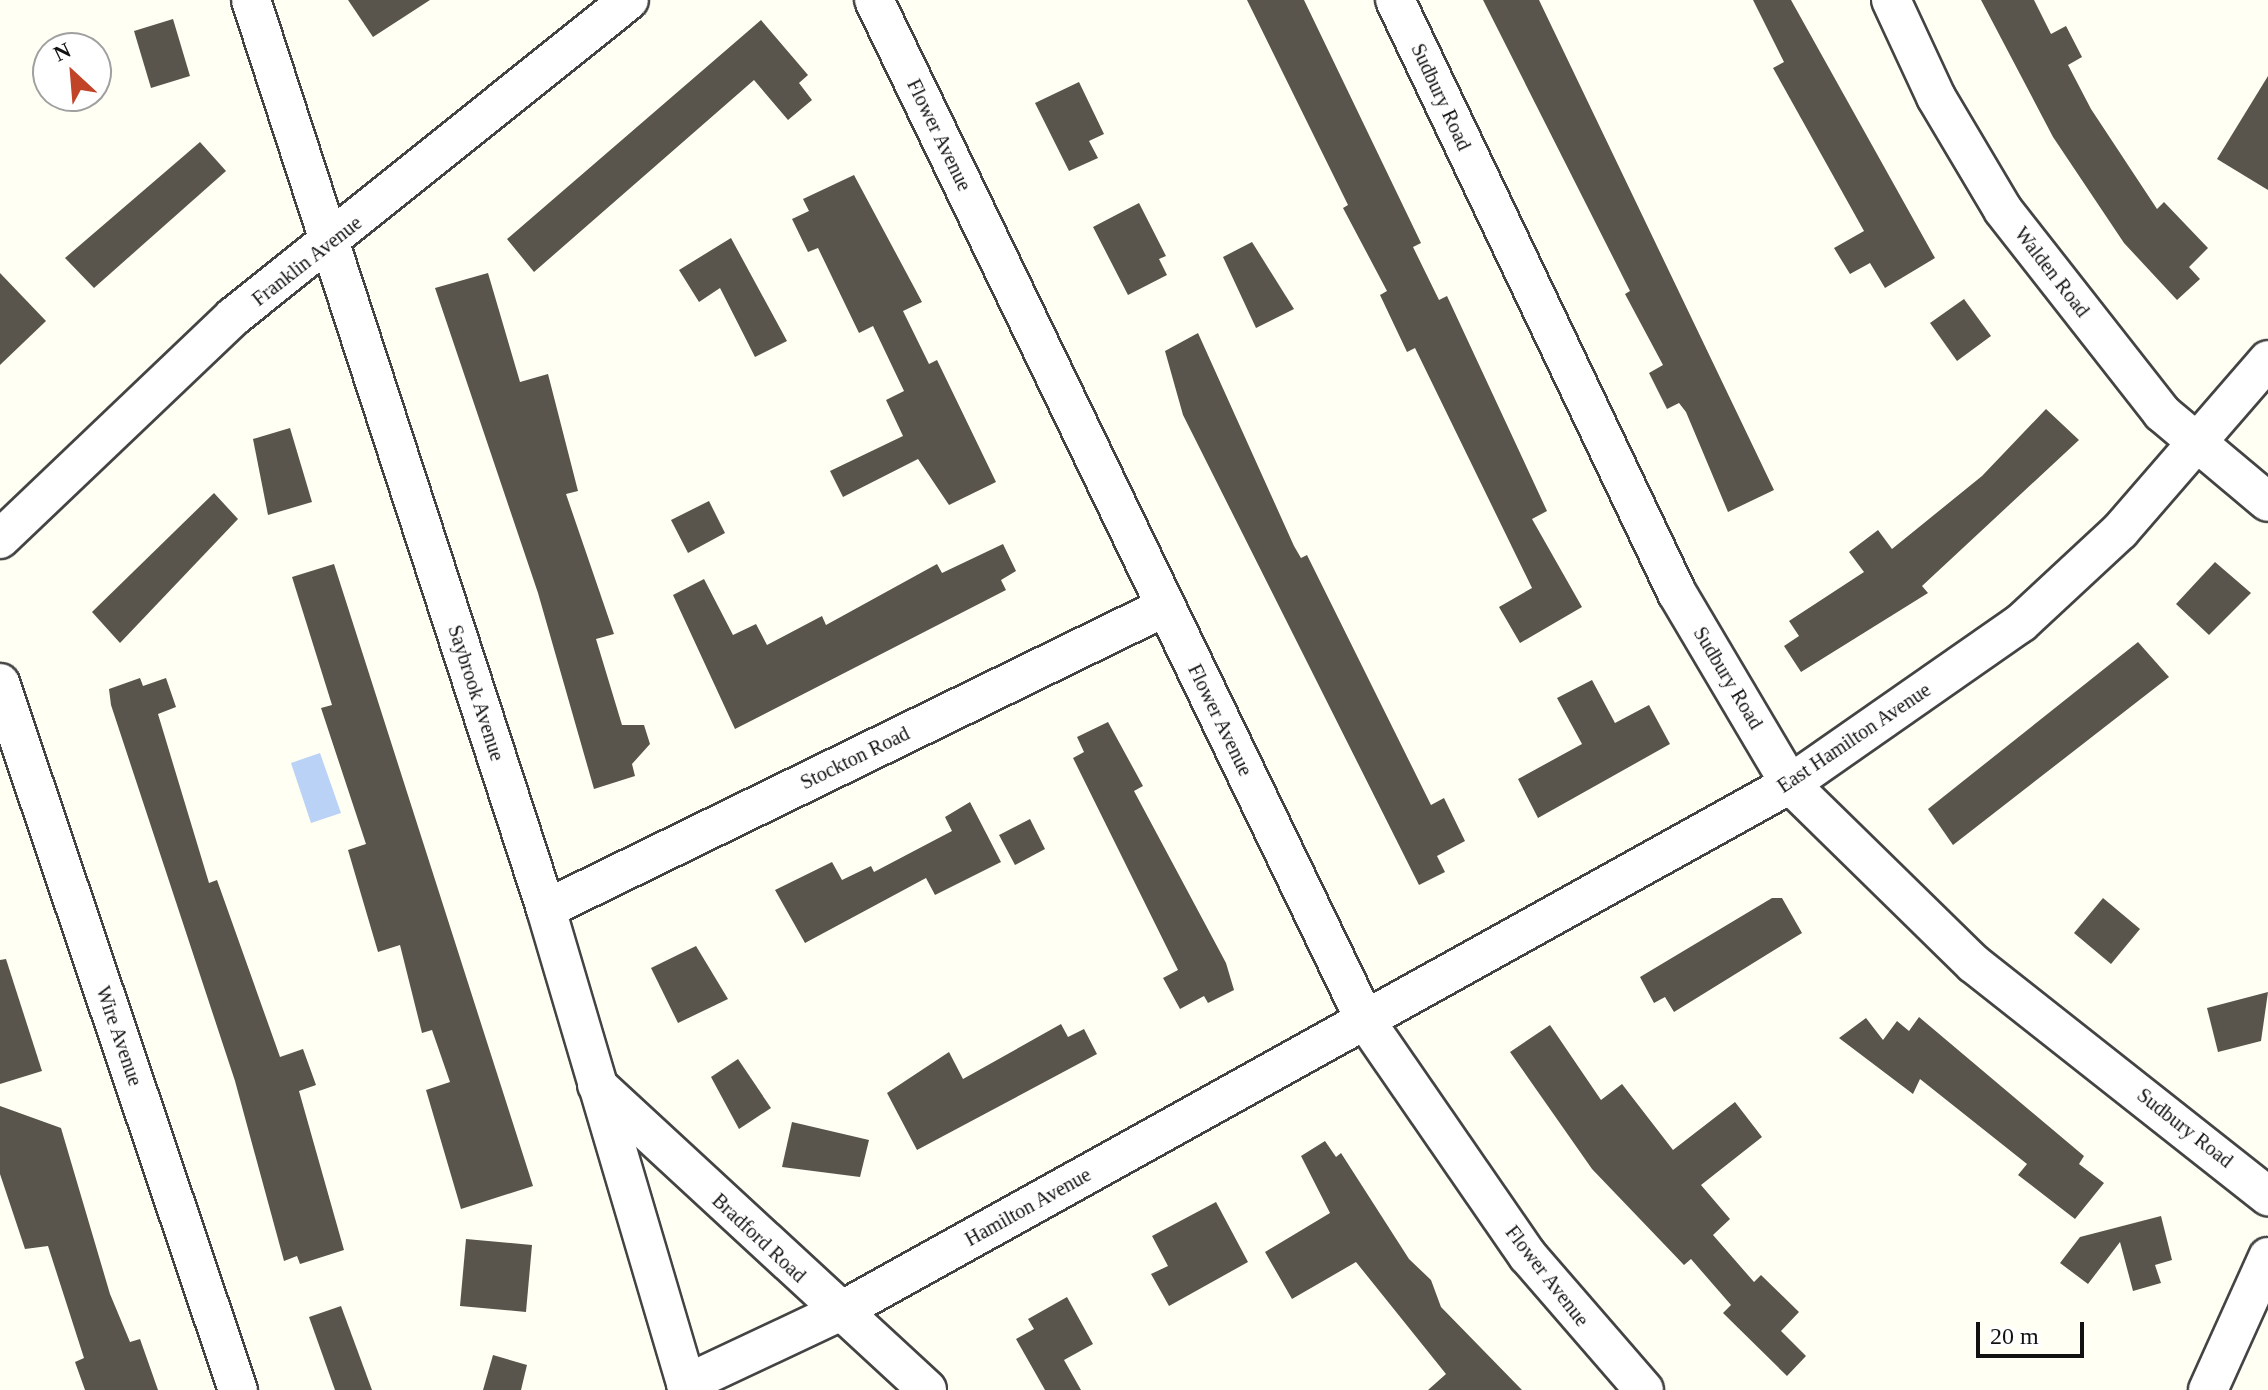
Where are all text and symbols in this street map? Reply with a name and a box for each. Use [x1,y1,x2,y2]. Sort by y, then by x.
north arrow [32,32,112,112]
text: N [50,37,75,66]
street label: Sudbury Road [1406,40,1476,154]
street label: Flower Avenue [901,75,977,195]
street label: Franklin Avenue [247,210,367,312]
street label: Walden Road [2009,222,2095,322]
street label: Saybrook Avenue [443,622,509,764]
street label: Sudbury Road [1688,623,1768,733]
street label: Flower Avenue [1182,660,1258,780]
street label: East Hamilton Avenue [1772,678,1936,798]
street label: Stockton Road [797,721,913,795]
street label: Wire Avenue [91,983,147,1089]
street label: Sudbury Road [2132,1083,2238,1173]
street label: Hamilton Avenue [960,1162,1096,1252]
street label: Bradford Road [707,1189,811,1287]
street label: Flower Avenue [1500,1220,1594,1332]
scale bar [1980,1306,2088,1356]
text: 20 m [1990,1323,2039,1349]

